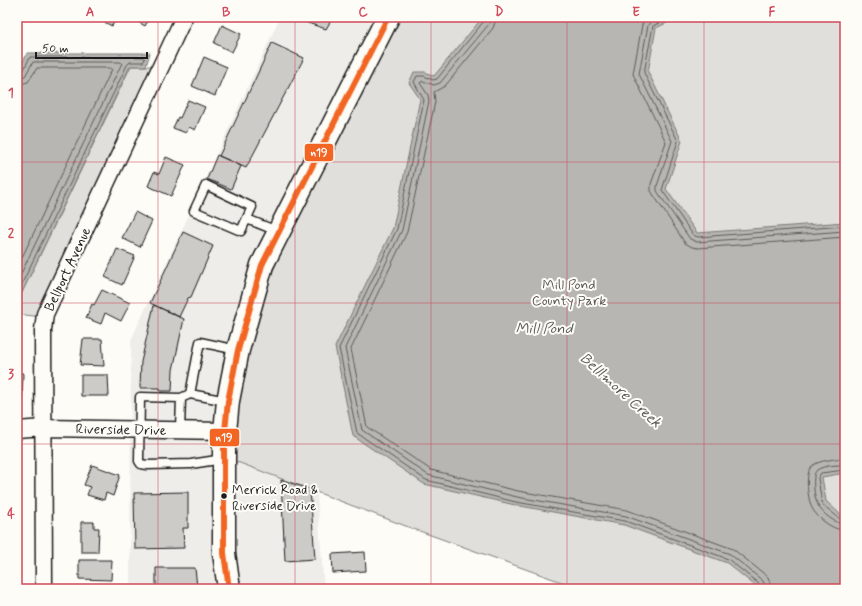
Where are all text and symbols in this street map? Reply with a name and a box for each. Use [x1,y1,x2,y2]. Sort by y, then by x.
text: A [86,4,94,21]
text: B [222,4,231,21]
text: C [358,4,368,21]
text: D [495,4,504,21]
text: E [632,4,640,21]
text: F [769,4,776,21]
scale bar [36,34,147,60]
text: 50 m [42,41,69,57]
text: 1 [8,85,14,102]
line badge: n19 [304,143,334,162]
text: n19 [310,146,328,160]
street label: Bellport Avenue [41,224,95,314]
text: 2 [8,225,15,242]
park label: Mill Pond County Park [532,276,606,310]
water label: Mill Pond [515,319,574,339]
water label: Belllmore Creek [575,349,666,433]
text: 3 [8,366,14,383]
street label: Riverside Drive [75,420,167,440]
line badge: n19 [209,428,240,447]
text: n19 [215,431,233,445]
place label: Merrick Road & Riverside Drive [232,482,318,515]
marker: Merrick Road & Riverside Drive [219,491,229,501]
text: 4 [7,506,15,523]

